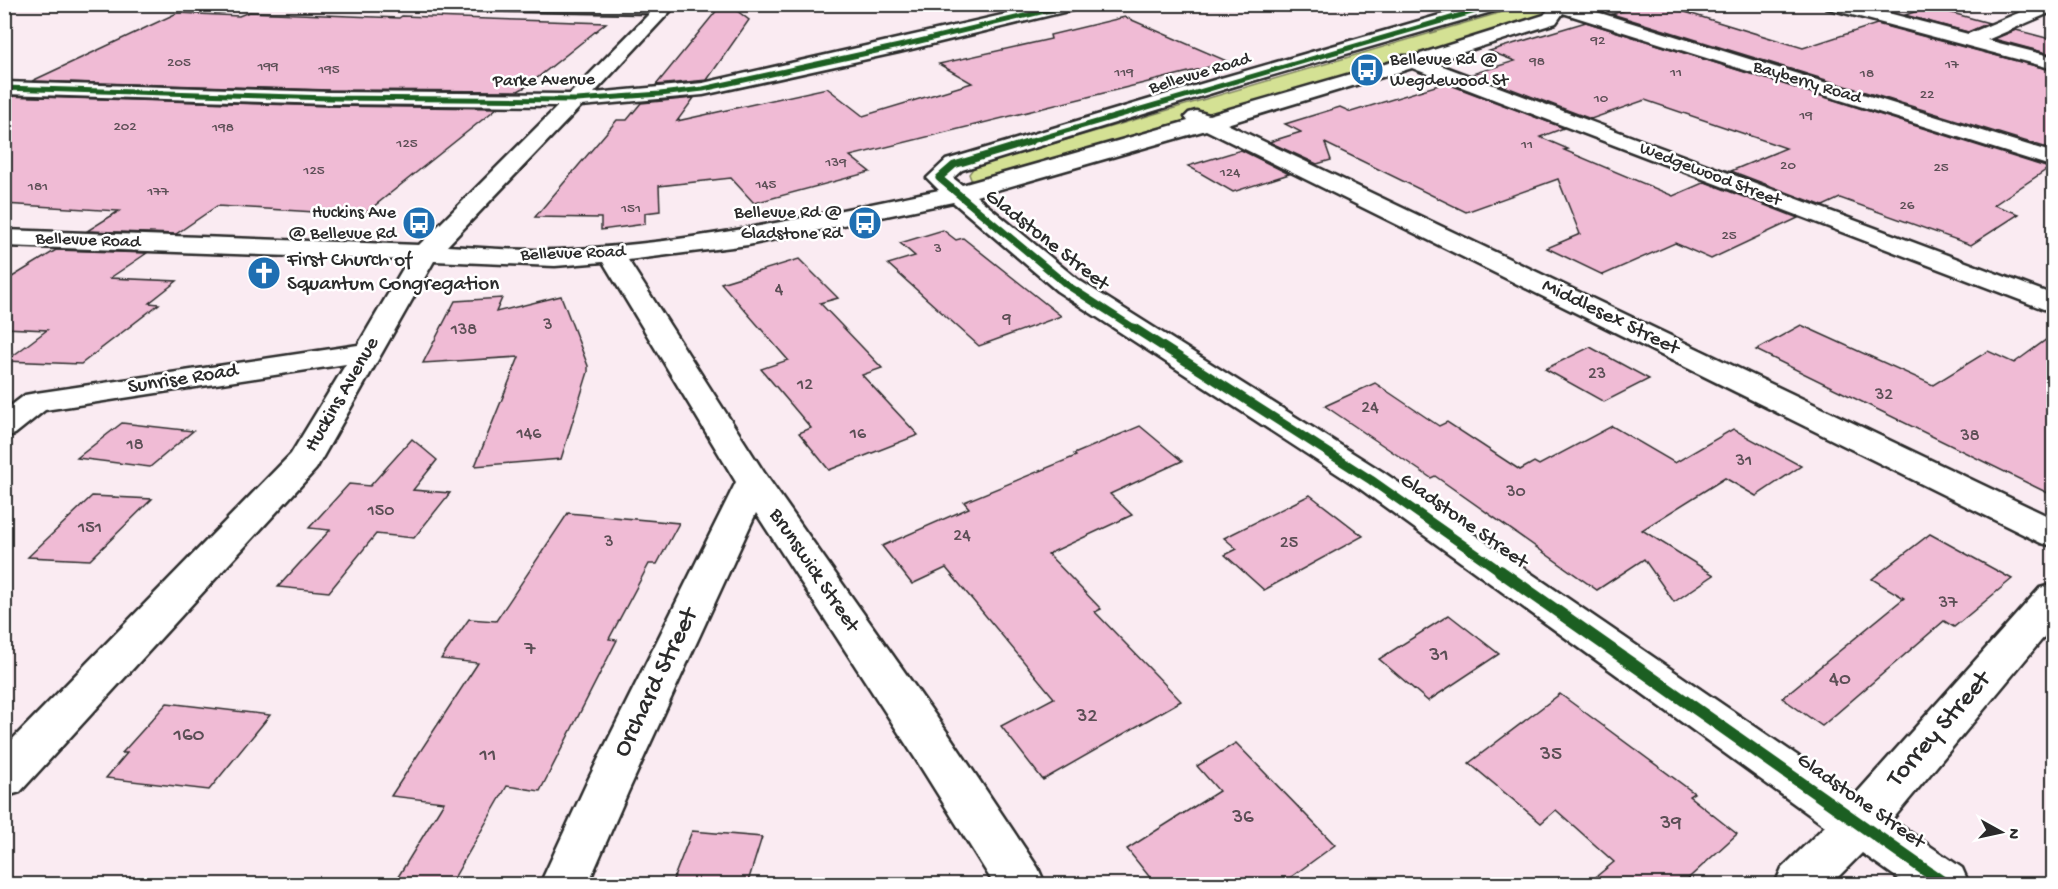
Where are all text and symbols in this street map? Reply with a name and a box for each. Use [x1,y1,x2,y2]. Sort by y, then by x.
house number: 92 [1590,32,1605,50]
street label: Bellevue Road [1146,48,1255,100]
place label: Bellevue Rd @ Wegdewood St [1389,50,1509,92]
bus stop icon: Bellevue Rd @ Wegdewood St [1349,52,1385,88]
house number: 98 [1528,53,1545,71]
house number: 205 [167,54,191,72]
street label: Bayberry Road [1749,56,1865,110]
house number: 17 [1944,56,1960,74]
house number: 199 [256,58,279,76]
house number: 195 [317,61,340,79]
house number: 119 [1113,64,1134,82]
house number: 11 [1669,64,1682,82]
house number: 18 [1859,65,1874,83]
street label: Parke Avenue [492,70,596,92]
house number: 22 [1920,86,1934,104]
house number: 10 [1593,90,1609,108]
house number: 19 [1798,107,1813,125]
house number: 202 [113,118,137,136]
house number: 198 [211,119,234,137]
house number: 125 [395,135,418,153]
house number: 11 [1520,136,1533,154]
street label: Wedgewood Street [1636,138,1785,212]
house number: 139 [824,154,847,172]
house number: 20 [1780,157,1796,175]
house number: 25 [1933,159,1949,177]
house number: 125 [302,162,325,180]
house number: 124 [1219,164,1240,182]
house number: 145 [754,176,777,194]
house number: 181 [27,178,48,196]
house number: 177 [146,183,170,201]
street label: Gladstone Street [979,185,1115,299]
house number: 26 [1900,197,1915,215]
house number: 151 [620,200,641,218]
place label: Huckins Ave @ Bellevue Rd [288,203,397,245]
place label: Bellevue Rd @ Gladstone Rd [733,203,843,245]
bus stop icon: Huckins Ave @ Bellevue Rd [401,205,437,241]
bus stop icon: Bellevue Rd @ Gladstone Rd [847,205,883,241]
house number: 25 [1721,227,1737,245]
street label: Bellevue Road [34,229,142,253]
house number: 3 [933,240,942,258]
street label: Bellevue Road [519,242,627,266]
place label: First Church of Squantum Congregation [286,249,499,298]
church icon: First Church of Squantum Congregation [246,255,282,291]
street label: Middlesex Street [1537,274,1685,363]
house number: 4 [775,280,784,301]
house number: 9 [1001,309,1012,330]
house number: 3 [542,315,553,336]
house number: 138 [450,320,477,341]
street label: Huckins Avenue [300,332,387,457]
street label: Sunrise Road [126,359,241,401]
house number: 23 [1588,364,1606,385]
house number: 12 [796,375,813,396]
house number: 32 [1874,385,1893,406]
house number: 24 [1361,398,1379,419]
house number: 146 [516,424,542,445]
house number: 16 [849,424,867,445]
house number: 38 [1959,426,1980,447]
house number: 18 [125,435,144,456]
house number: 31 [1735,451,1752,472]
street label: Gladstone Street [1394,469,1534,577]
house number: 30 [1505,482,1526,503]
house number: 150 [367,501,394,522]
street label: Brunswick Street [762,503,865,640]
house number: 151 [77,518,102,539]
house number: 24 [953,526,971,547]
house number: 3 [603,532,614,553]
house number: 25 [1280,533,1298,554]
house number: 37 [1938,593,1958,614]
street label: Orchard Street [608,601,707,763]
house number: 7 [524,638,537,663]
house number: 31 [1428,644,1449,669]
street label: Torrey Street [1880,664,2000,796]
house number: 40 [1829,668,1851,693]
house number: 32 [1075,705,1098,730]
house number: 160 [172,724,205,749]
house number: 35 [1539,743,1562,768]
house number: 11 [479,744,496,769]
street label: Gladstone Street [1791,749,1931,857]
north arrow [1971,802,2031,862]
house number: 36 [1231,806,1254,831]
house number: 39 [1659,812,1682,837]
text: N [2002,827,2023,841]

